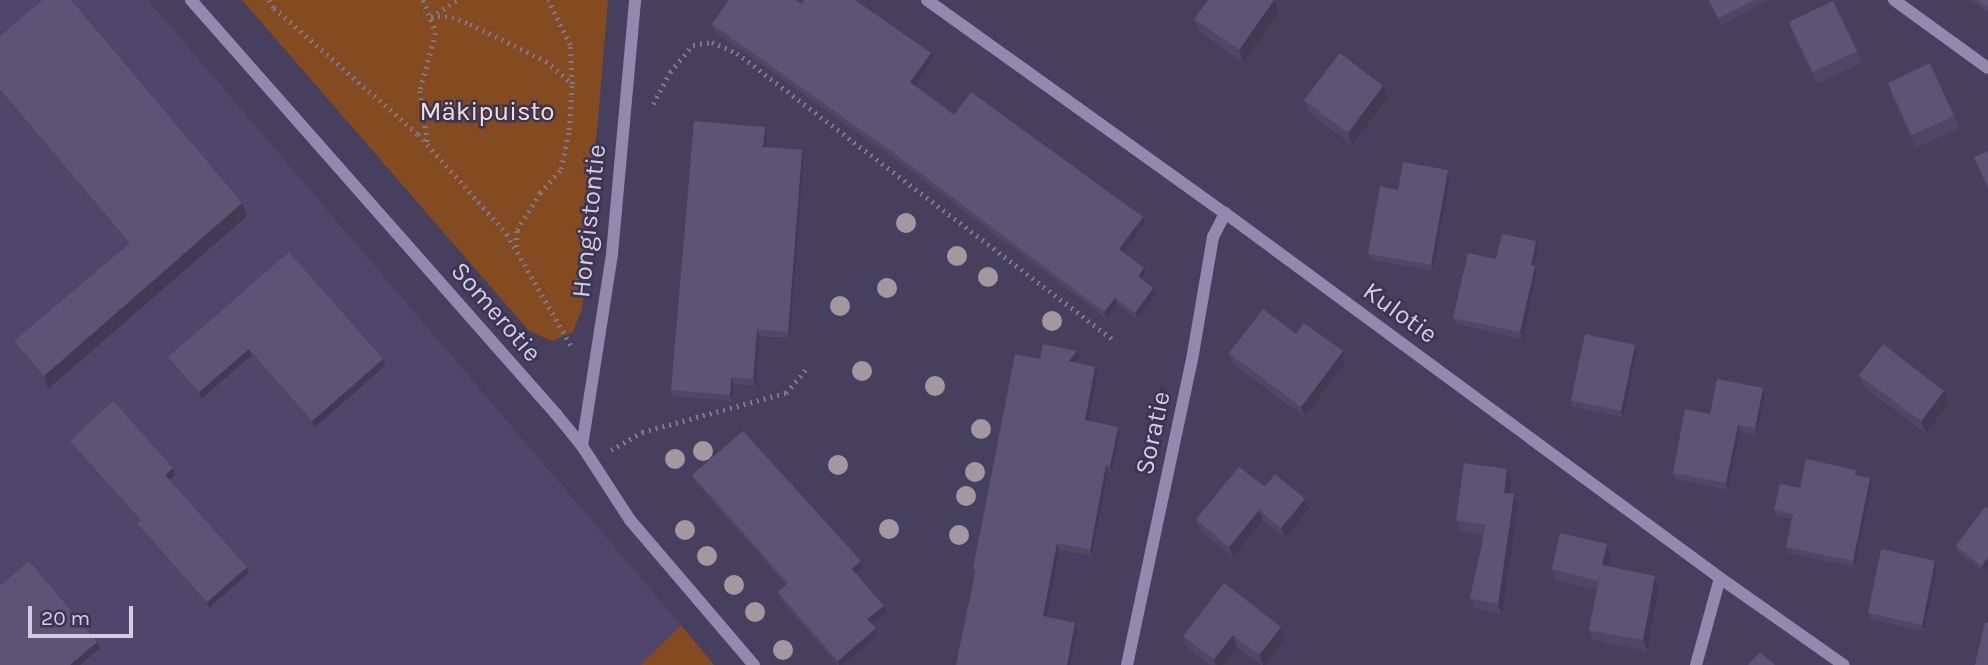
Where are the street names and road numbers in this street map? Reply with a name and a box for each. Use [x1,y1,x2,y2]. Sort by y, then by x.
street label: Hongistontie [565,143,613,299]
street label: Somerotie [444,256,548,368]
street label: Kulotie [1357,276,1443,350]
street label: Soratie [1129,388,1177,478]

